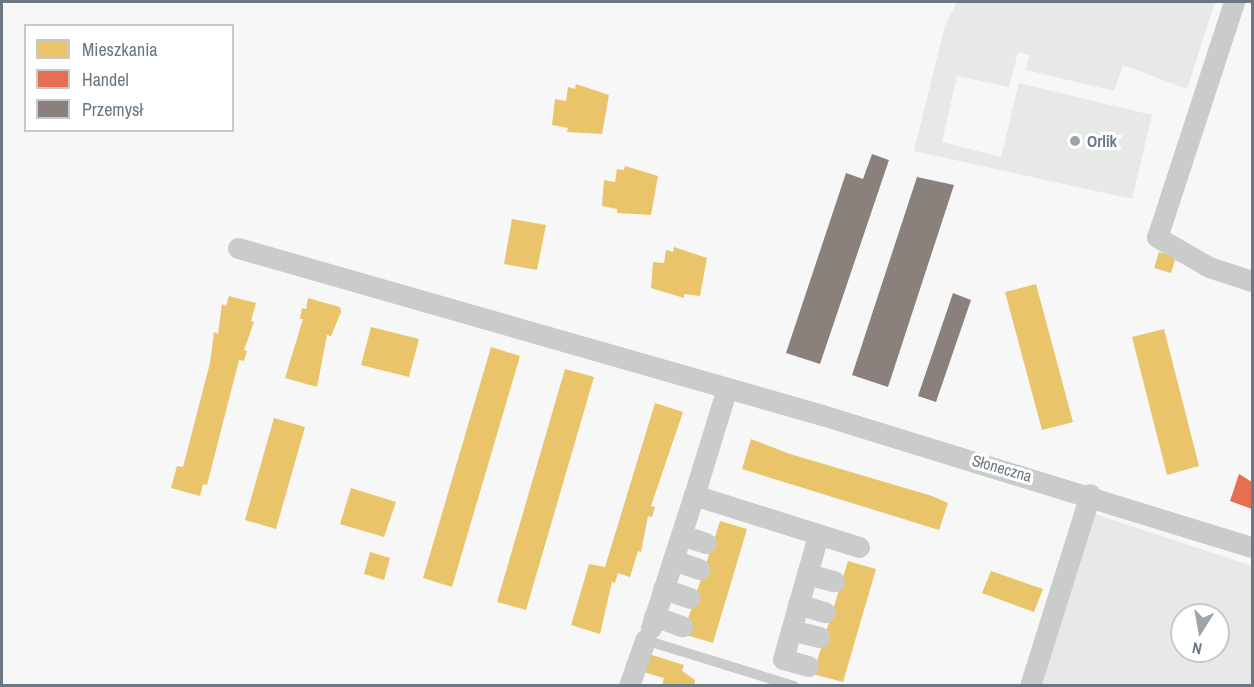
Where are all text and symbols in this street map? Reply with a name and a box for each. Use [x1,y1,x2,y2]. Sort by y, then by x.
legend [24,24,234,132]
text: Mieszkania [82,37,157,62]
text: Handel [82,67,129,92]
text: Przemysł [82,97,143,122]
place label: Orlik [1087,131,1117,151]
marker: Orlik [1068,134,1082,148]
street label: Słoneczna [970,450,1034,486]
north arrow [1170,603,1230,663]
text: N [1190,637,1204,660]

